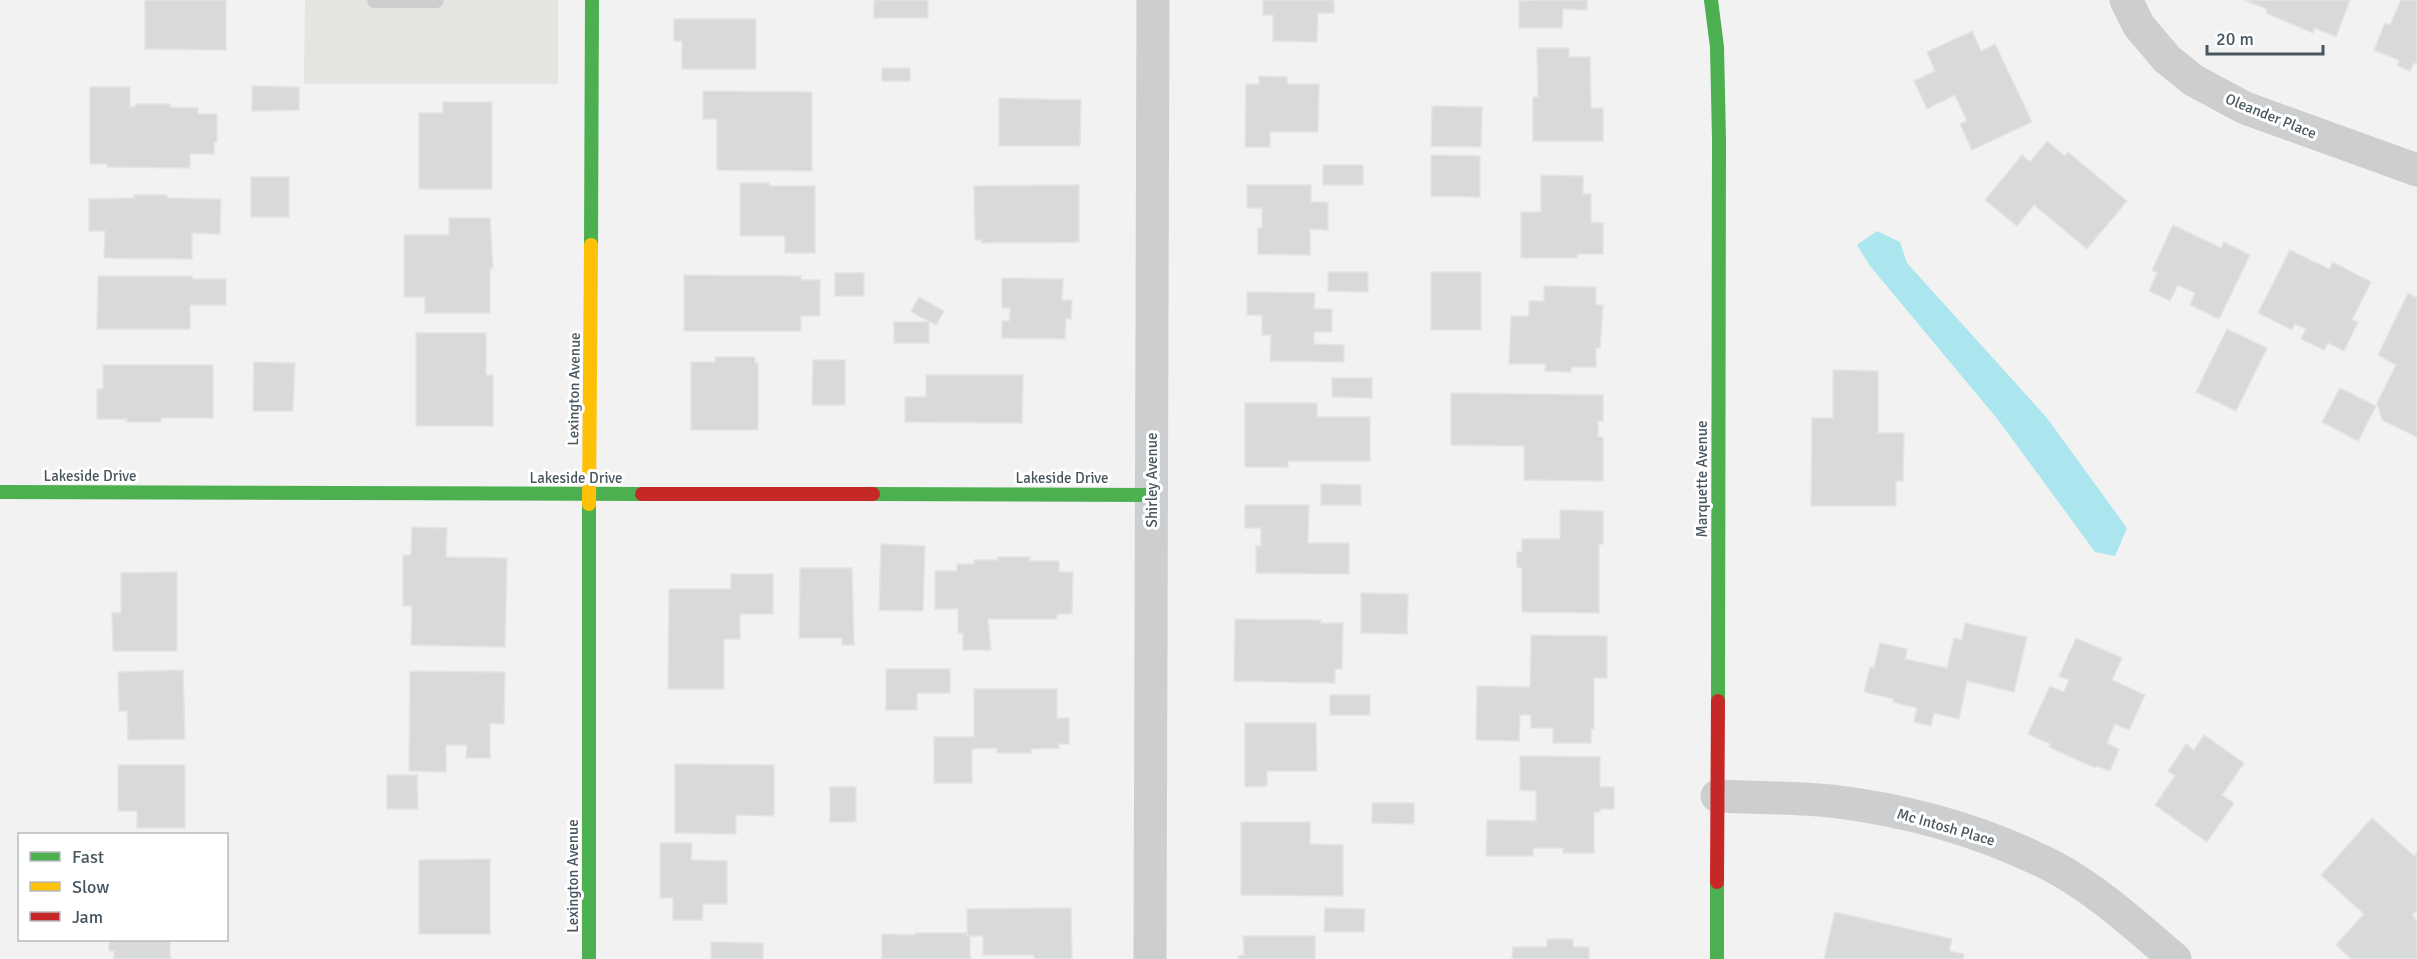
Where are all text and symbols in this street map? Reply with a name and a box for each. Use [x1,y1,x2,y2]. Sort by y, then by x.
scale bar [2207,18,2322,56]
text: 20 m [2216,28,2254,50]
street label: Oleander Place [2223,90,2319,142]
street label: Lexington Avenue [564,332,584,446]
street label: Marquette Avenue [1693,421,1711,537]
street label: Shirley Avenue [1143,433,1161,527]
street label: Lakeside Drive [44,467,136,485]
street label: Lakeside Drive [530,469,622,487]
street label: Lakeside Drive [1016,469,1108,487]
street label: Mc Intosh Place [1895,804,1997,850]
street label: Lexington Avenue [564,819,582,933]
legend [18,833,228,941]
text: Fast [72,846,104,868]
text: Slow [72,876,109,898]
text: Jam [72,906,103,928]

